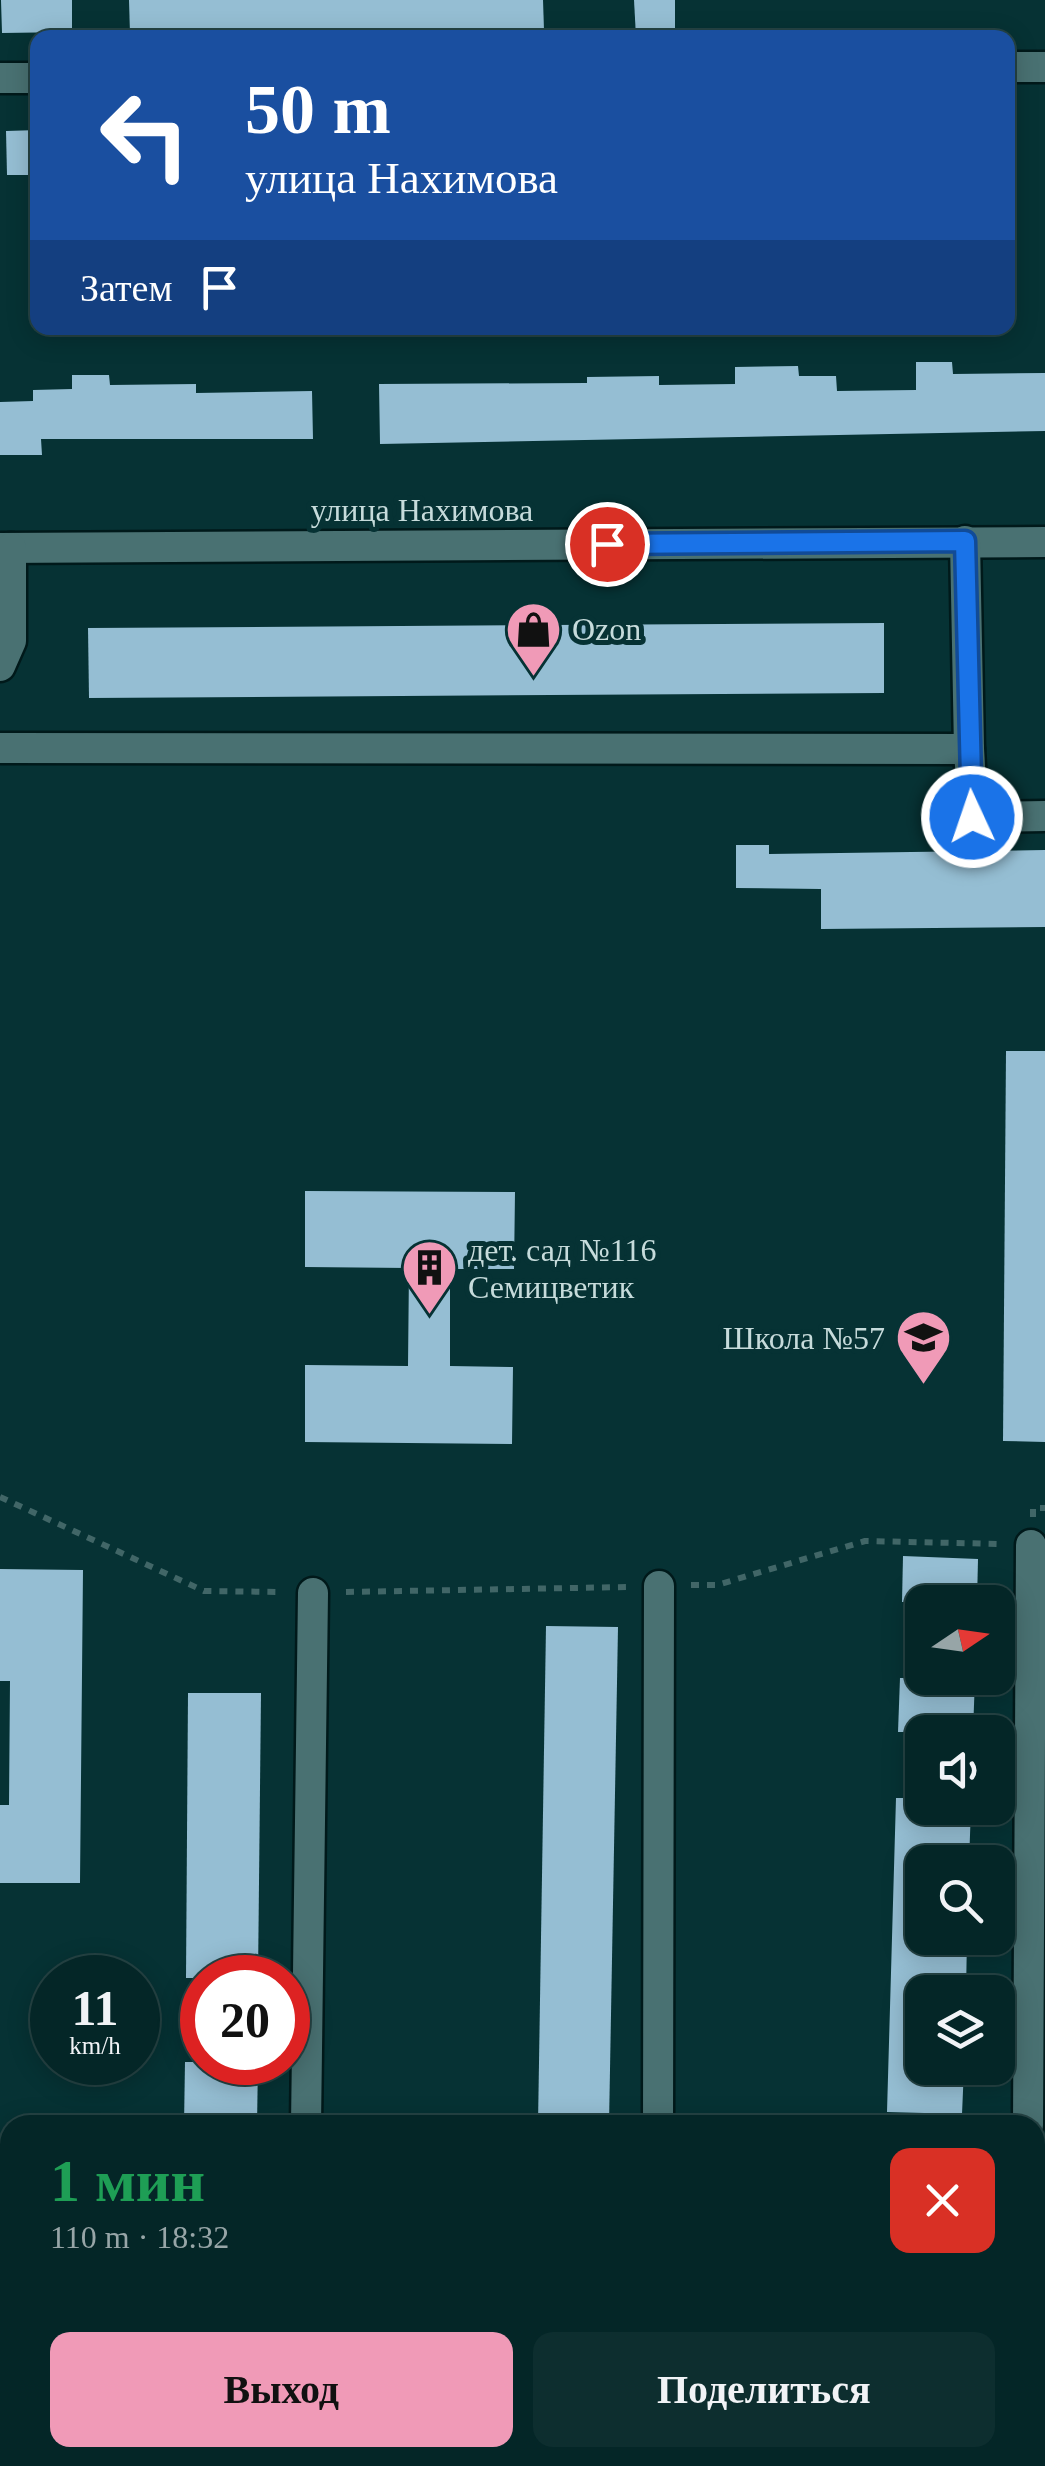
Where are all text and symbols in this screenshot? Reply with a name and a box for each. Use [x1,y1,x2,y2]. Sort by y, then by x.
icon: left [80,70,210,200]
text: 50 m [245,71,391,148]
text: улица Нахимова [245,153,558,203]
icon: arrive [192,260,247,315]
text: Затем [80,267,172,309]
street label: улица Нахимова [311,492,533,528]
pin [565,502,650,587]
icon: arrive [580,517,635,572]
shop icon: Ozon [503,599,563,678]
place label: Ozon [572,611,641,647]
position arrow [920,765,1024,869]
place label: дет. сад №116 Семицветик [468,1232,656,1305]
building icon: дет. сад №116 Семицветик [399,1238,459,1317]
school or university icon: Школа №57 [894,1308,954,1387]
place label: Школа №57 [723,1320,885,1356]
north arrow [905,1585,1015,1695]
map controls [905,1585,1015,2085]
button: sound [905,1715,1015,1825]
button: search [905,1845,1015,1955]
speed limit sign: 20 [180,1955,310,2085]
button: layers [905,1975,1015,2085]
text: 11 [71,1980,119,2036]
text: km/h [69,2032,121,2059]
text: 1 мин [50,2148,205,2214]
button: close [890,2148,995,2253]
text: 110 m · 18:32 [50,2219,229,2255]
button: Выход [50,2332,513,2447]
button: Поделиться [533,2332,995,2447]

